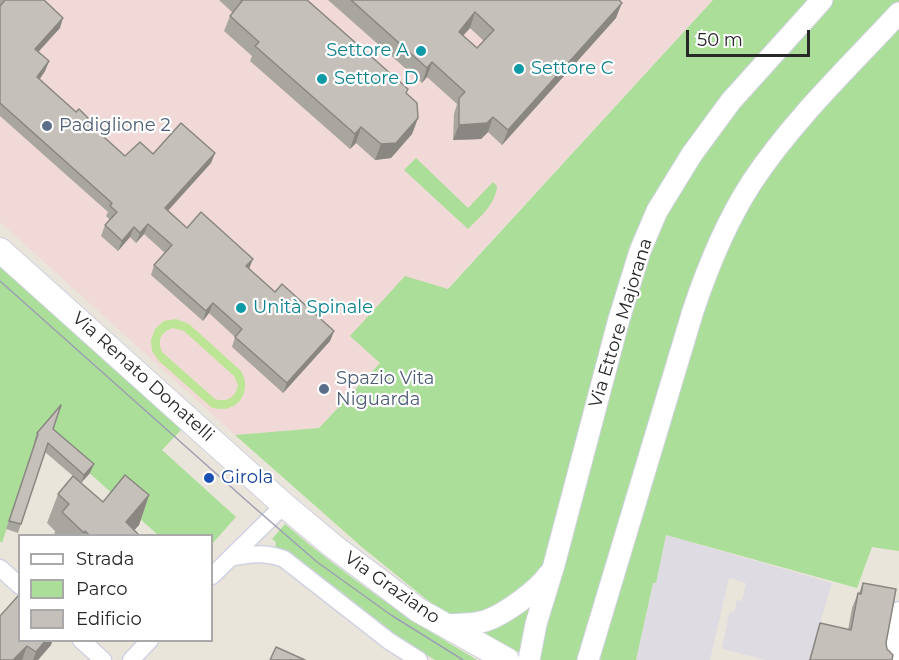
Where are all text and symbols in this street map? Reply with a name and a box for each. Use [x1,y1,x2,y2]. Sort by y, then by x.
scale bar [689,18,814,56]
text: 50 m [697,29,743,51]
place label: Settore A [326,40,409,62]
marker: Settore A [414,44,428,58]
place label: Settore C [531,58,614,80]
marker: Settore C [512,62,526,76]
place label: Settore D [334,68,419,90]
marker: Settore D [315,72,329,86]
place label: Padiglione 2 [59,115,171,137]
marker: Padiglione 2 [40,119,54,133]
street label: Via Ettore Majorana [585,236,657,410]
place label: Unità Spinale [253,297,373,319]
marker: Unità Spinale [234,301,248,315]
street label: Via Renato Donatelli [68,308,218,446]
place label: Spazio Vita Niguarda [336,368,434,410]
marker: Spazio Vita Niguarda [317,382,331,396]
place label: Girola [221,467,273,489]
marker: Girola [202,471,216,485]
legend [18,534,213,642]
street label: Via Graziano [340,547,444,629]
text: Strada [76,548,134,570]
text: Parco [76,578,128,600]
text: Edificio [76,608,142,630]

